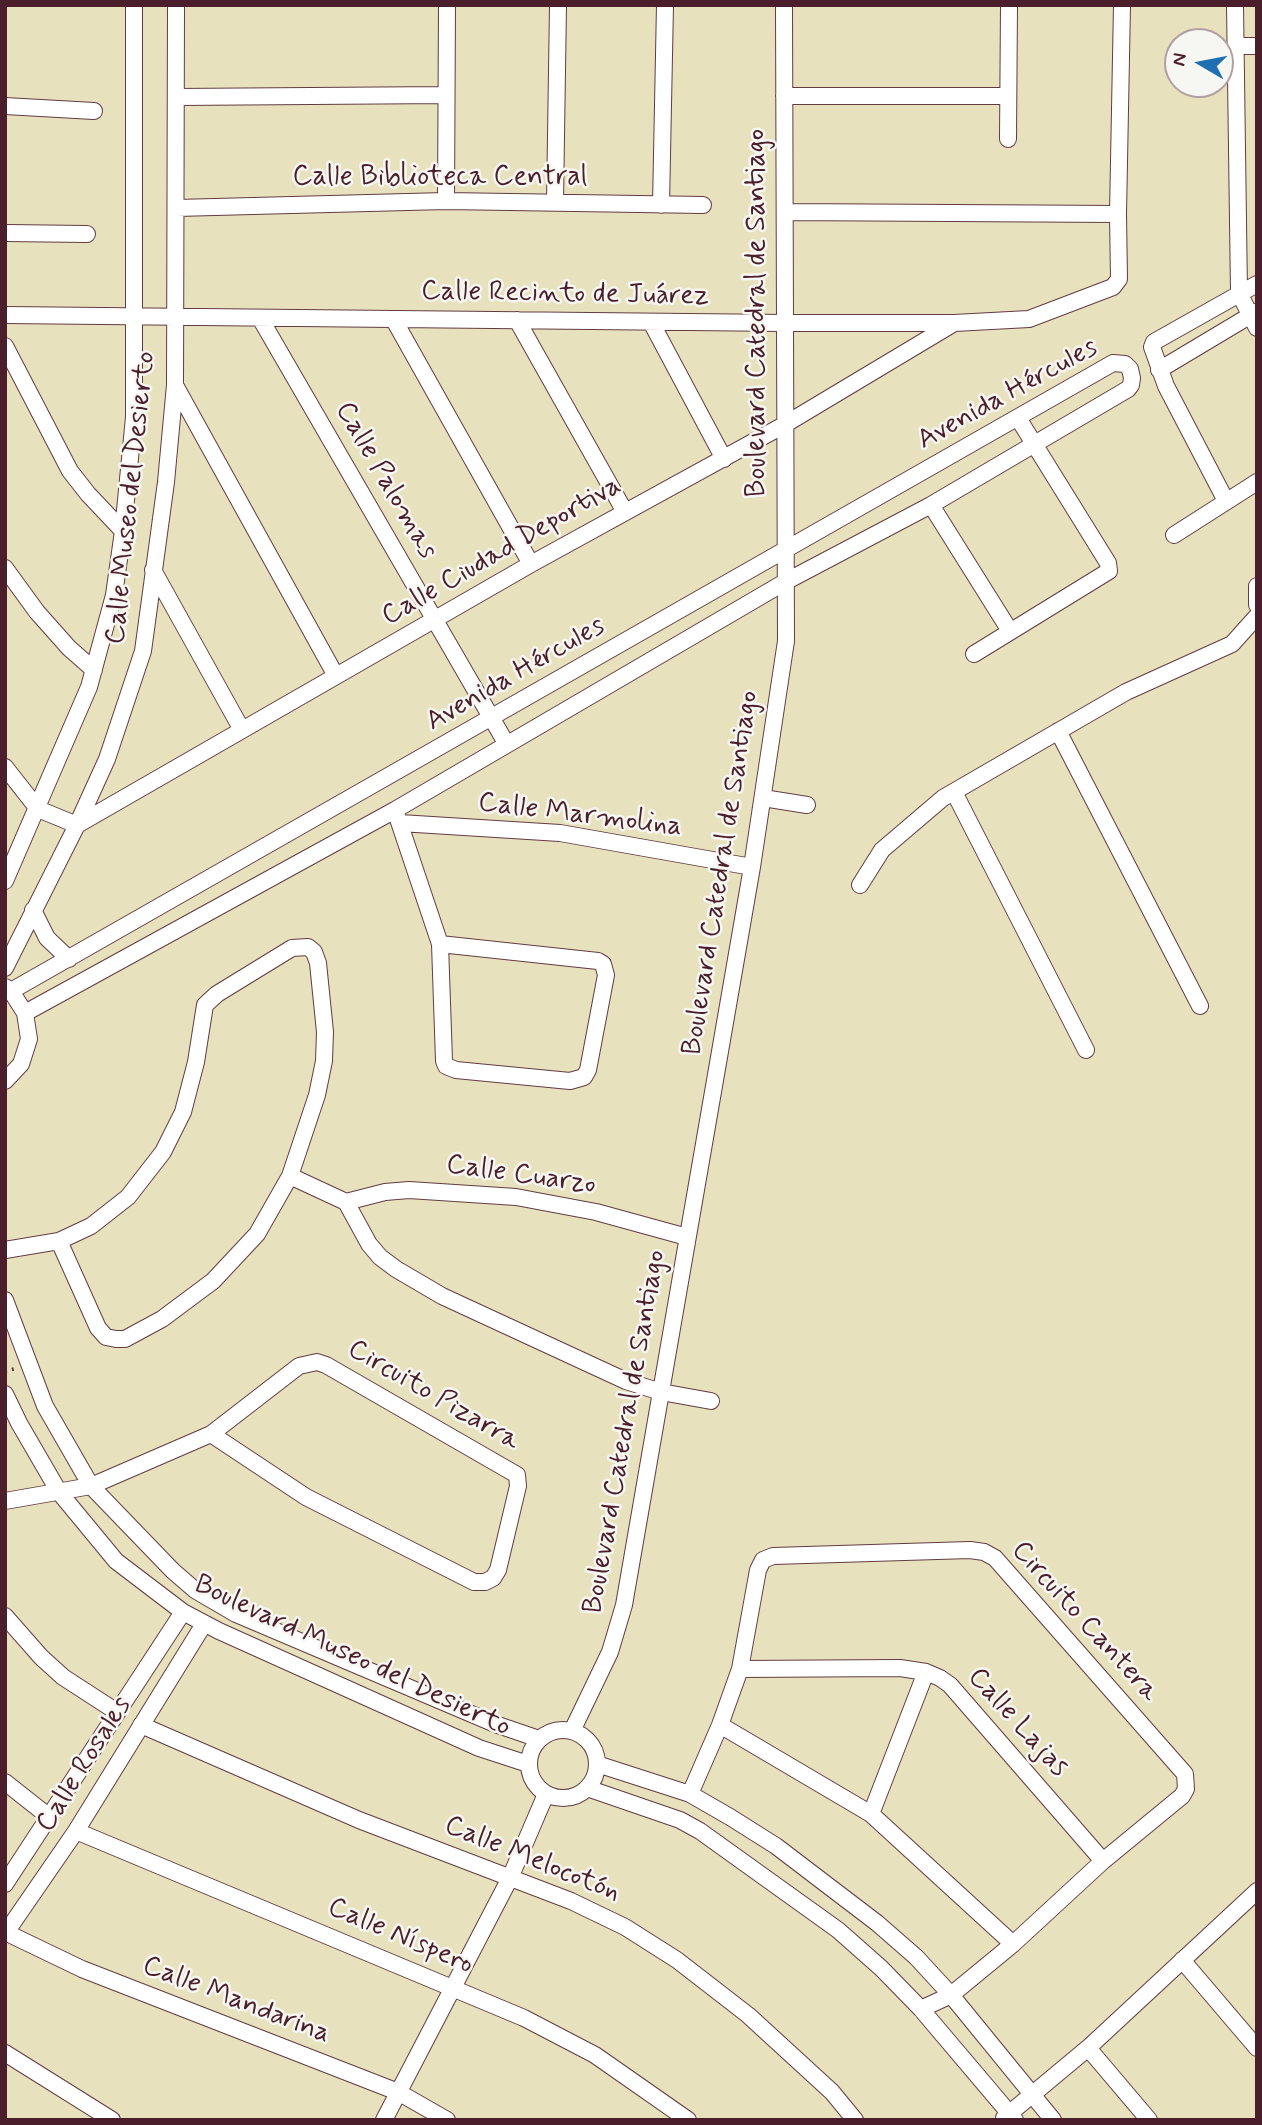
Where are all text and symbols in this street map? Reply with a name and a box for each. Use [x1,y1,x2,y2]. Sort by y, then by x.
north arrow [1164,28,1234,98]
text: N [1166,51,1193,68]
street label: Boulevard Catedral de Santiago [741,129,775,497]
street label: Calle Biblioteca Central [293,161,587,195]
street label: Calle Recinto de Juárez [421,276,709,314]
street label: Avenida Hércules [912,332,1104,458]
street label: Calle Museo del Desierto [100,350,164,646]
street label: Calle Palomas [327,397,443,565]
street label: Calle Ciudad Deportiva [376,470,628,634]
street label: Avenida Hércules [421,610,611,740]
street label: Boulevard Catedral de Santiago [677,688,767,1058]
street label: Calle Marmolina [476,787,684,845]
street label: Calle Cuarzo [444,1149,598,1203]
street label: Boulevard Catedral de Santiago [577,1248,675,1616]
street label: Circuito Pizarra [341,1333,525,1459]
street label: Circuito Cantera [1003,1535,1165,1709]
street label: Boulevard Museo del Desierto [188,1569,516,1745]
street label: Calle Lajas [959,1662,1075,1784]
street label: Calle Rosales [30,1691,140,1839]
street label: Calle Melocotón [439,1809,625,1911]
street label: Calle Níspero [322,1891,478,1983]
street label: Calle Mandarina [137,1950,335,2052]

